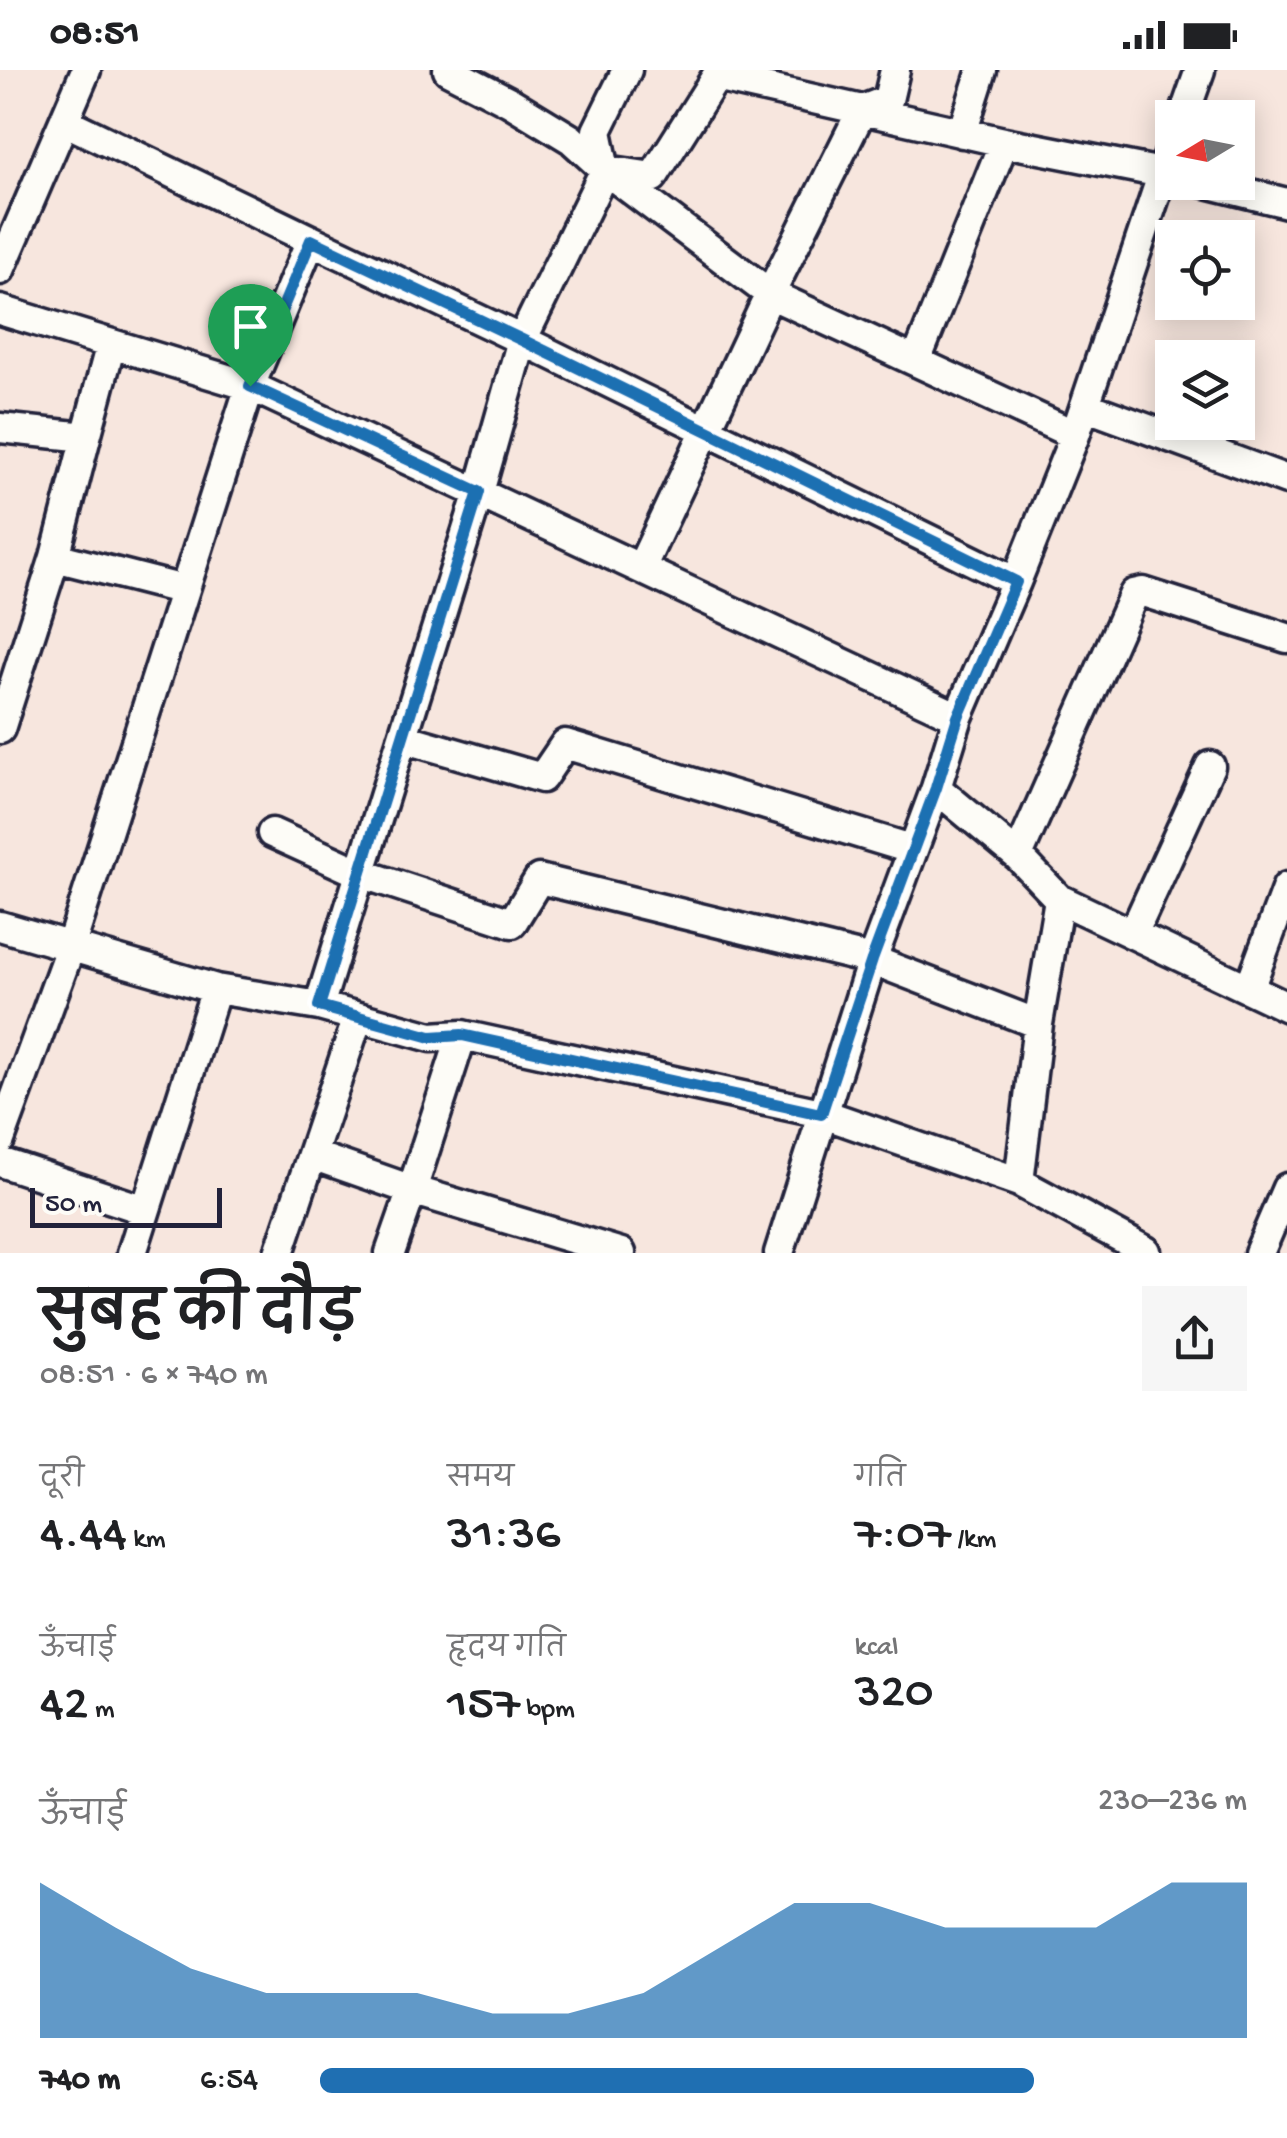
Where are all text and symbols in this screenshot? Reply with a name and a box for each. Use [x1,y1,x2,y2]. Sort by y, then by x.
text: 08:51 [50,13,140,57]
north arrow [1155,100,1255,200]
map controls [1155,100,1255,440]
button: locate [1155,220,1255,320]
pin [208,284,293,387]
icon: arrive [223,299,278,354]
button: layers [1155,340,1255,440]
scale bar [30,1183,222,1228]
text: 50 m [45,1189,102,1222]
button: share [1142,1286,1247,1391]
text: सुबह की दौड़ [40,1287,358,1351]
text: 08:51 · 6 × 740 m [40,1357,268,1395]
text: दूरी [40,1464,84,1497]
text: समय [447,1464,514,1497]
text: गति [855,1464,906,1497]
text: 4.44 [40,1507,127,1566]
text: 31:36 [447,1507,560,1566]
text: 7:07 [855,1507,951,1566]
text: km [127,1524,166,1557]
text: /km [951,1524,996,1557]
text: kcal [855,1632,898,1665]
text: ऊँचाई [40,1634,115,1667]
text: हृदय गति [447,1634,566,1667]
text: 320 [855,1665,934,1724]
text: 42 [40,1677,88,1736]
text: 157 [447,1677,520,1736]
text: m [88,1694,115,1727]
text: bpm [520,1694,575,1727]
text: 230–236 m [1098,1783,1247,1821]
text: ऊँचाई [40,1799,126,1837]
text: 740 m [40,2062,120,2100]
text: 6:54 [200,2062,258,2100]

